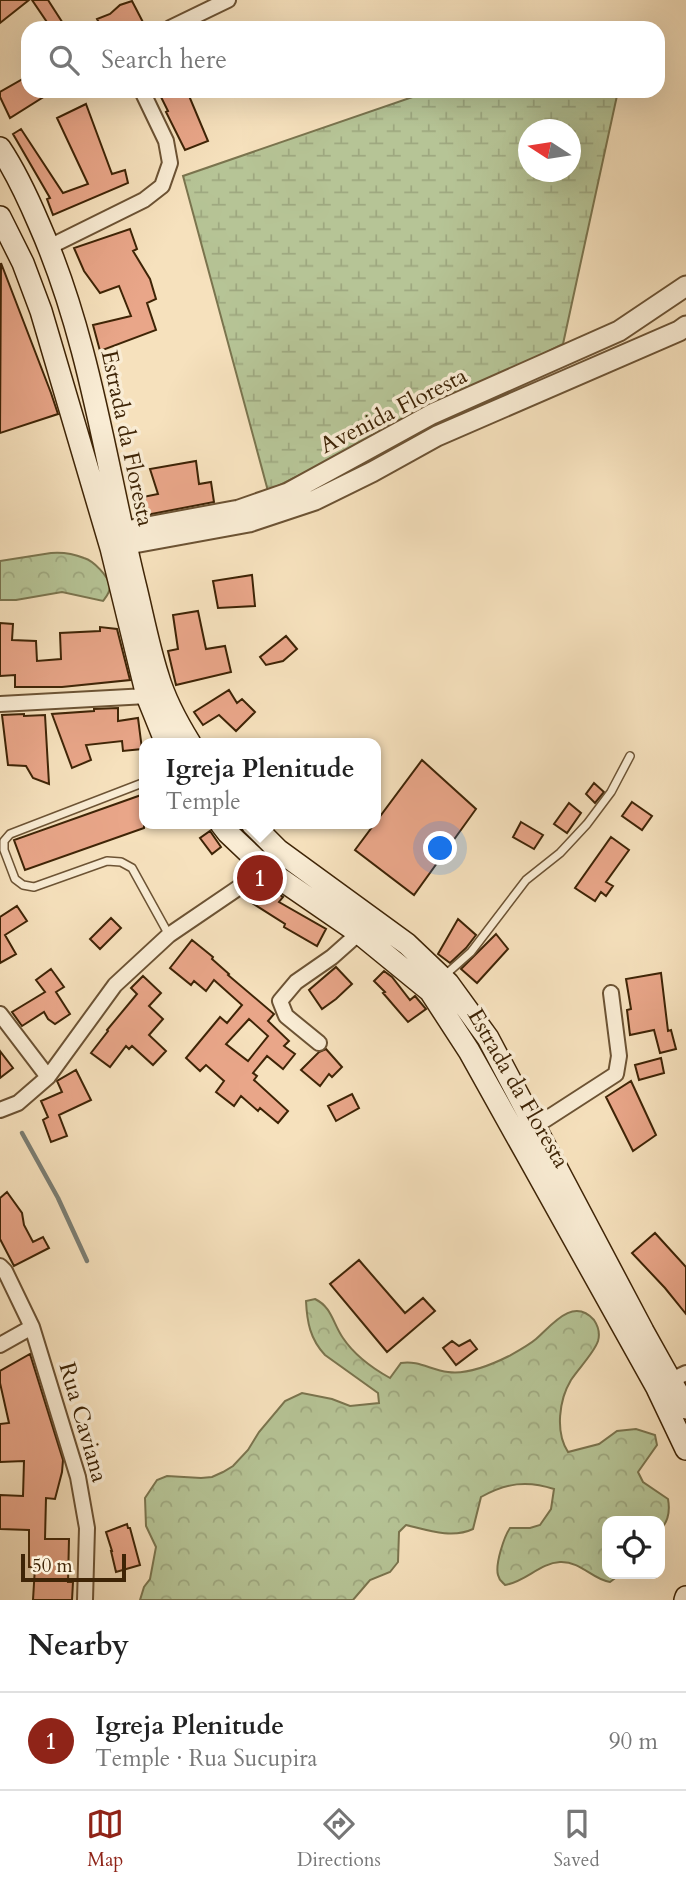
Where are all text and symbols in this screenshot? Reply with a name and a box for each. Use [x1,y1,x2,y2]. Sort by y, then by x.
search box [21,21,665,98]
icon: search [45,41,83,79]
text: Search here [101,42,227,77]
north arrow [518,119,581,182]
street label: Estrada da Floresta [94,347,161,529]
street label: Avenida Floresta [314,360,472,461]
popup [139,738,381,829]
text: Igreja Plenitude [165,751,355,786]
text: Temple [165,786,241,817]
your location [423,831,457,865]
pin: 1 [237,852,283,904]
street label: Estrada da Floresta [460,1003,577,1174]
street label: Rua Caviana [52,1359,115,1486]
map controls [602,1516,665,1579]
button: locate [602,1516,665,1579]
scale bar [21,1551,126,1583]
text: 50 m [32,1553,73,1579]
text: Nearby [28,1625,129,1666]
text: Igreja Plenitude [95,1708,284,1743]
text: 1 [45,1726,57,1757]
text: 90 m [609,1726,658,1757]
text: Temple · Rua Sucupira [95,1743,317,1774]
tab: Map [86,1805,124,1873]
tab: Directions [297,1805,381,1873]
tab: Saved [554,1805,600,1873]

